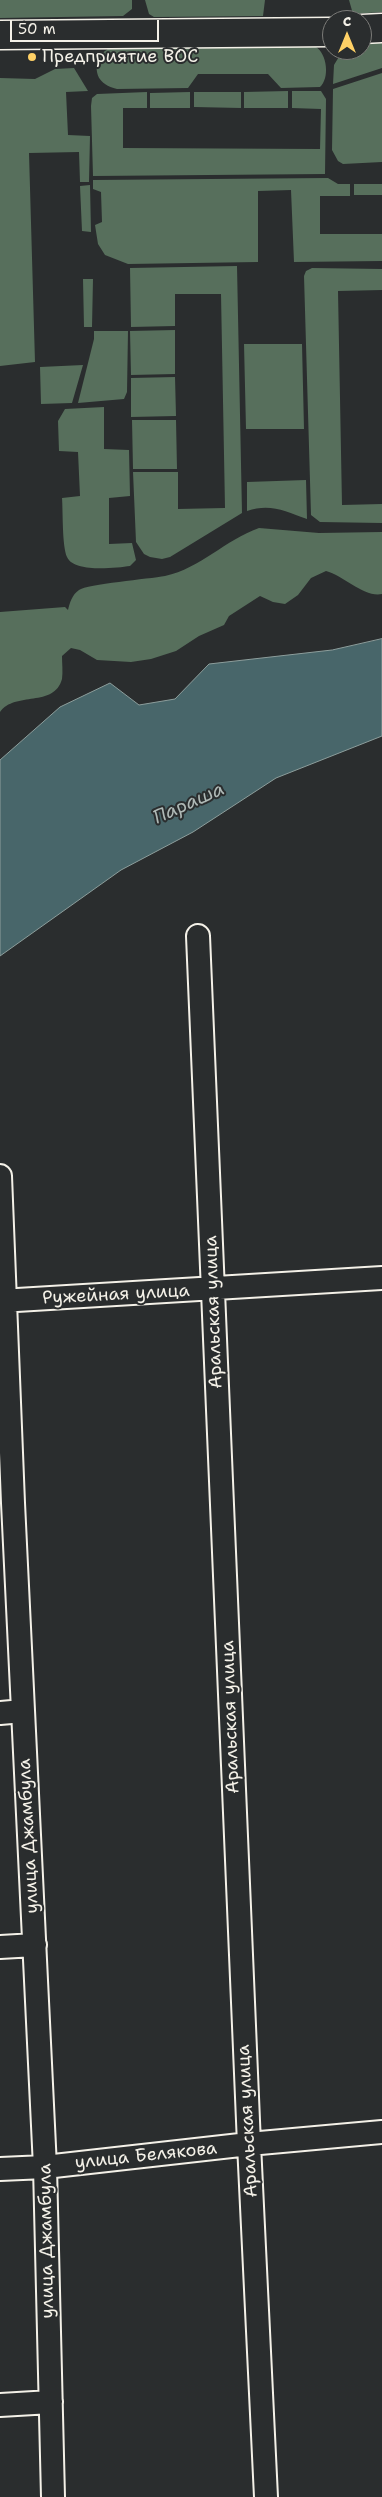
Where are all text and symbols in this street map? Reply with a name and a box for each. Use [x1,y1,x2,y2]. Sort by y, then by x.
scale bar [12,10,161,42]
north arrow [322,10,372,60]
text: С [343,12,351,30]
text: 50 m [18,19,56,39]
place label: Предприятие ВОС [42,46,198,68]
marker: Предприятие ВОС [26,51,38,63]
water label: Параша [150,778,228,830]
street label: Аральская улица [201,1235,227,1389]
street label: Ружейная улица [42,1280,190,1310]
street label: Аральская улица [218,1640,244,1794]
street label: улица Джамбула [14,1758,44,1914]
street label: Аральская улица [233,2044,263,2198]
street label: улица Белякова [74,2138,218,2174]
street label: улица Джамбула [35,2163,59,2319]

